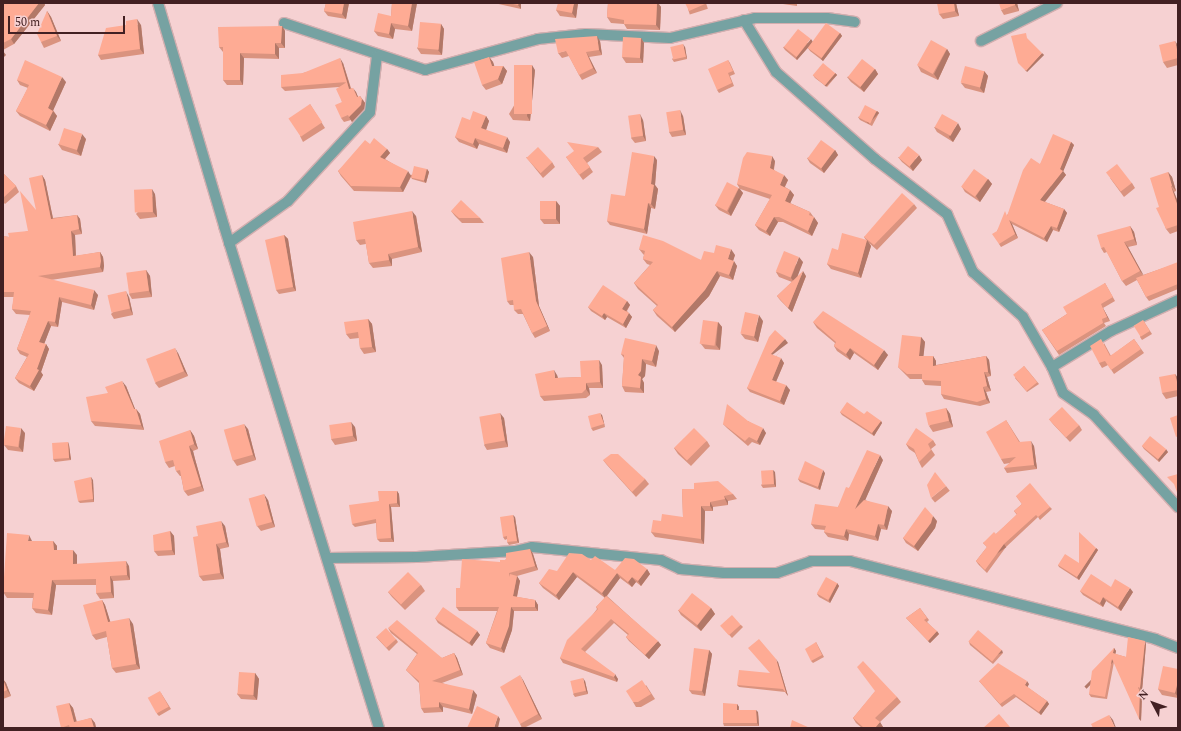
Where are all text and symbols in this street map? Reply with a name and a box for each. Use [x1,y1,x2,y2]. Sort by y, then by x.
scale bar [10,8,127,34]
text: 50 m [15,13,40,32]
north arrow [1133,683,1173,723]
text: N [1134,686,1153,704]

